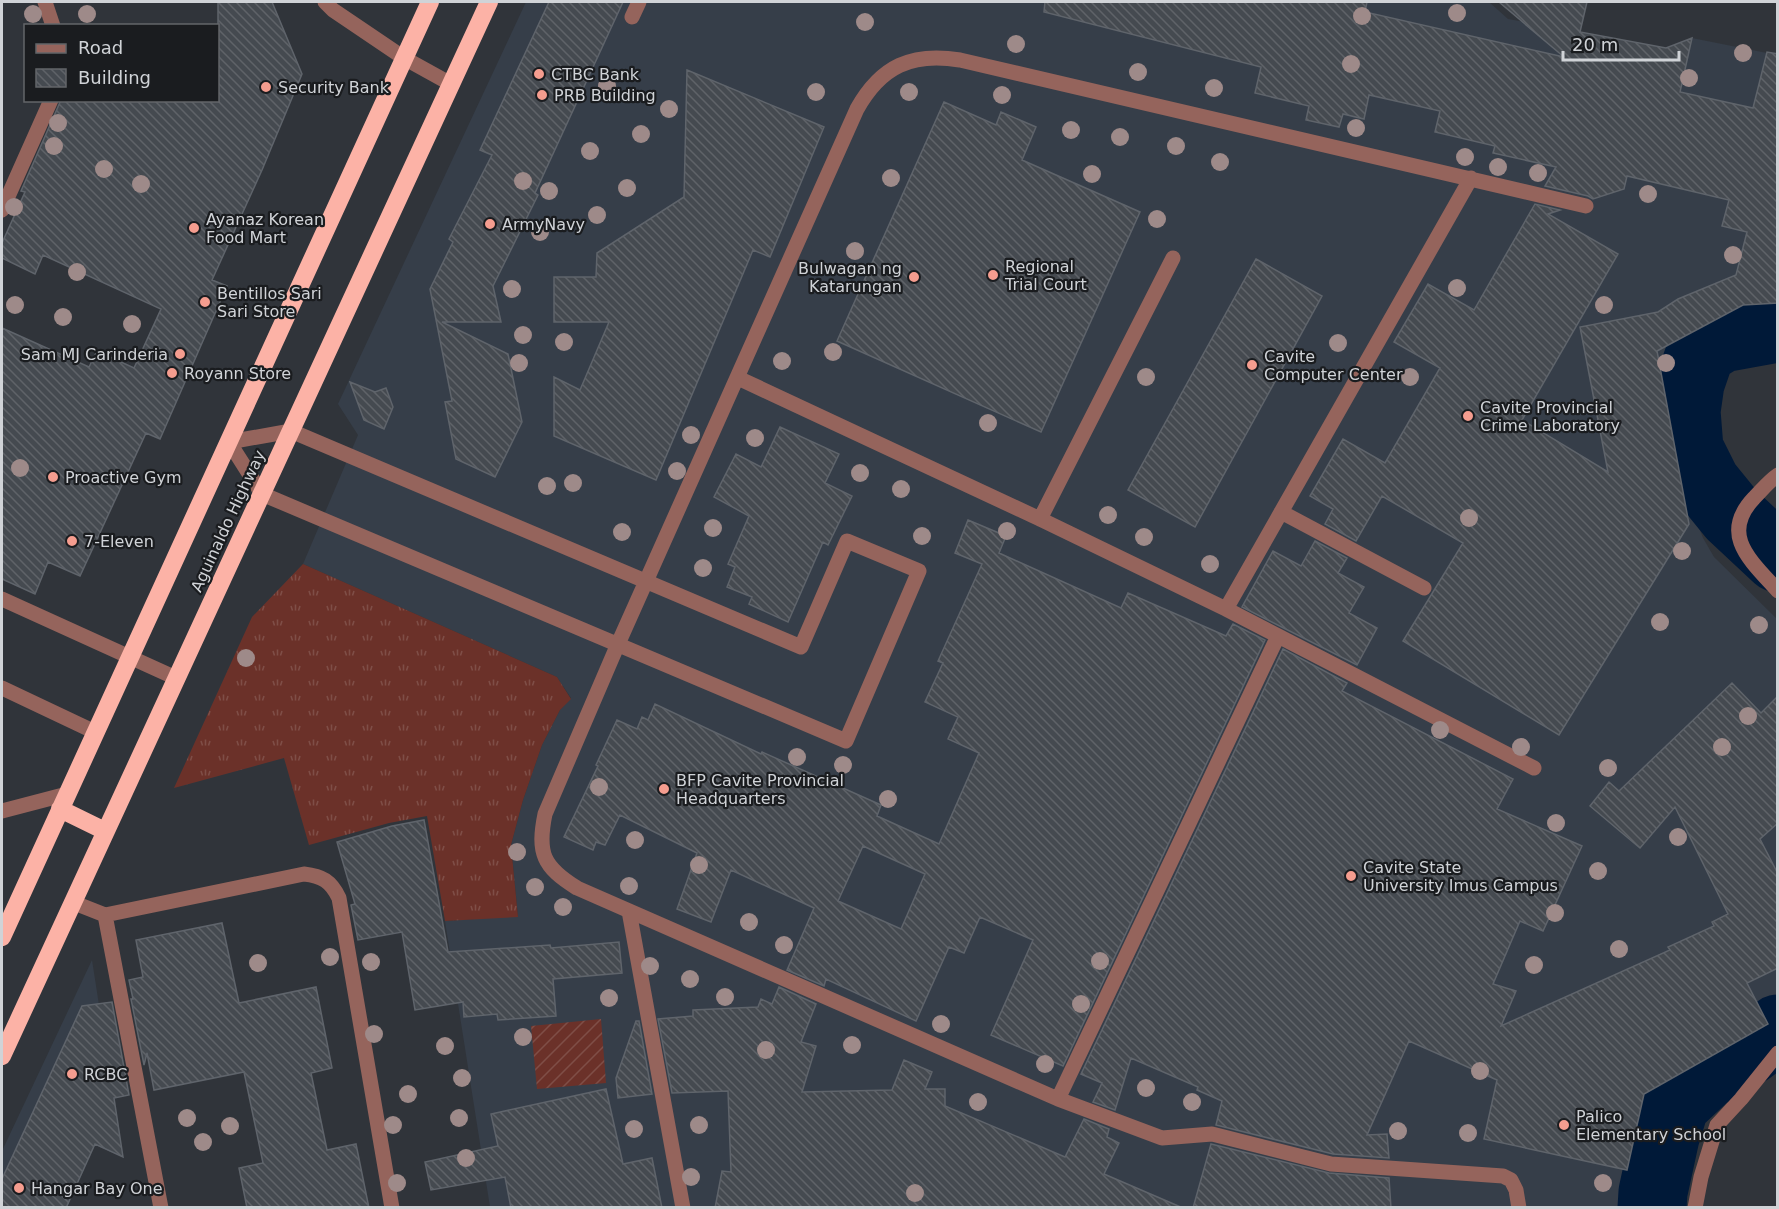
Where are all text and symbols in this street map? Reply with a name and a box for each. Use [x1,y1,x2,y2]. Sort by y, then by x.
legend [24,24,219,102]
scale bar [1563,24,1678,62]
text: 20 m [1572,34,1618,55]
text: Road [78,37,123,58]
place label: CTBC Bank [551,65,640,84]
text: Building [78,67,151,88]
marker: CTBC Bank [532,67,546,81]
place label: Security Bank [278,78,390,97]
marker: Security Bank [259,80,273,94]
place label: PRB Building [554,86,656,105]
marker: PRB Building [535,88,549,102]
place label: Ayanaz Korean Food Mart [206,210,324,247]
place label: ArmyNavy [502,215,585,234]
marker: ArmyNavy [483,217,497,231]
marker: Ayanaz Korean Food Mart [187,221,201,235]
place label: Regional Trial Court [1004,257,1087,294]
place label: Bulwagan ng Katarungan [798,259,902,296]
marker: Regional Trial Court [986,268,1000,282]
marker: Bulwagan ng Katarungan [907,270,921,284]
place label: Bentillos Sari Sari Store [217,284,322,321]
marker: Bentillos Sari Sari Store [198,295,212,309]
place label: Sam MJ Carinderia [21,345,168,364]
marker: Sam MJ Carinderia [173,347,187,361]
place label: Cavite Computer Center [1264,347,1403,384]
marker: Cavite Computer Center [1245,358,1259,372]
place label: Royann Store [184,364,291,383]
marker: Royann Store [165,366,179,380]
place label: Cavite Provincial Crime Laboratory [1480,398,1620,435]
marker: Cavite Provincial Crime Laboratory [1461,409,1475,423]
street label: Aguinaldo Highway [187,447,269,595]
place label: Proactive Gym [65,468,182,487]
marker: Proactive Gym [46,470,60,484]
place label: 7-Eleven [84,532,154,551]
marker: 7-Eleven [65,534,79,548]
place label: BFP Cavite Provincial Headquarters [676,771,844,808]
marker: BFP Cavite Provincial Headquarters [657,782,671,796]
place label: Cavite State University Imus Campus [1363,858,1558,895]
marker: Cavite State University Imus Campus [1344,869,1358,883]
place label: RCBC [84,1065,127,1084]
marker: RCBC [65,1067,79,1081]
place label: Palico Elementary School [1576,1107,1726,1144]
marker: Palico Elementary School [1557,1118,1571,1132]
place label: Hangar Bay One [31,1179,163,1198]
marker: Hangar Bay One [12,1181,26,1195]

